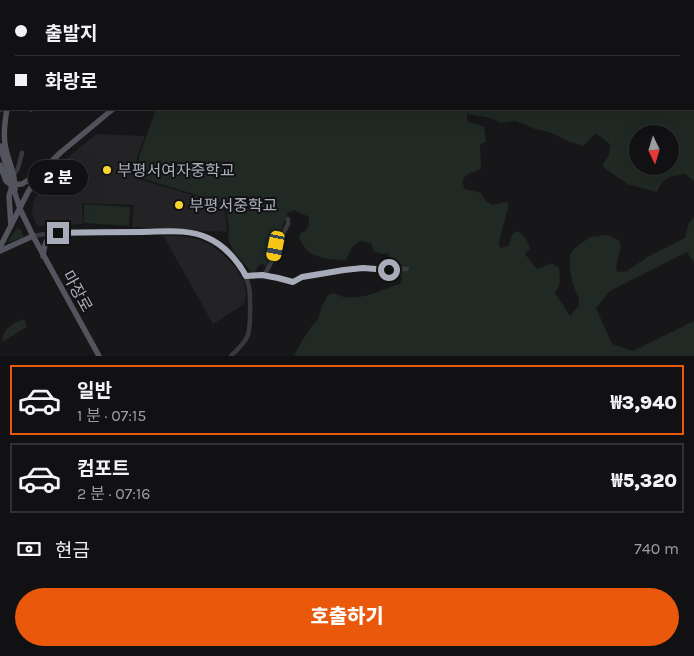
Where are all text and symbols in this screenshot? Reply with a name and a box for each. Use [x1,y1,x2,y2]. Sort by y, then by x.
text: 출발지 [45,23,97,45]
text: 화랑로 [45,71,97,93]
north arrow [629,125,679,175]
map controls [629,125,679,175]
callout: 2 분 [28,160,88,196]
place label: 부평서여자중학교 [117,161,235,180]
marker: 부평서여자중학교 [101,164,113,176]
text: 2 분 [43,168,73,187]
place label: 부평서중학교 [189,196,277,215]
marker: 부평서중학교 [173,199,185,211]
route end [47,222,69,244]
car [265,230,286,262]
route start [378,259,400,281]
street label: 마장로 [59,267,97,315]
icon: car [17,378,62,423]
text: 일반 [77,380,112,402]
text: ₩3,940 [610,392,677,414]
text: 1 분 · 07:15 [77,406,146,425]
icon: car [17,456,62,501]
text: 컴포트 [77,458,129,480]
text: ₩5,320 [611,470,677,492]
text: 2 분 · 07:16 [77,484,150,503]
icon: cash [15,535,43,563]
text: 740 m [634,539,679,558]
text: 현금 [55,540,90,562]
button: 호출하기 [15,588,679,646]

